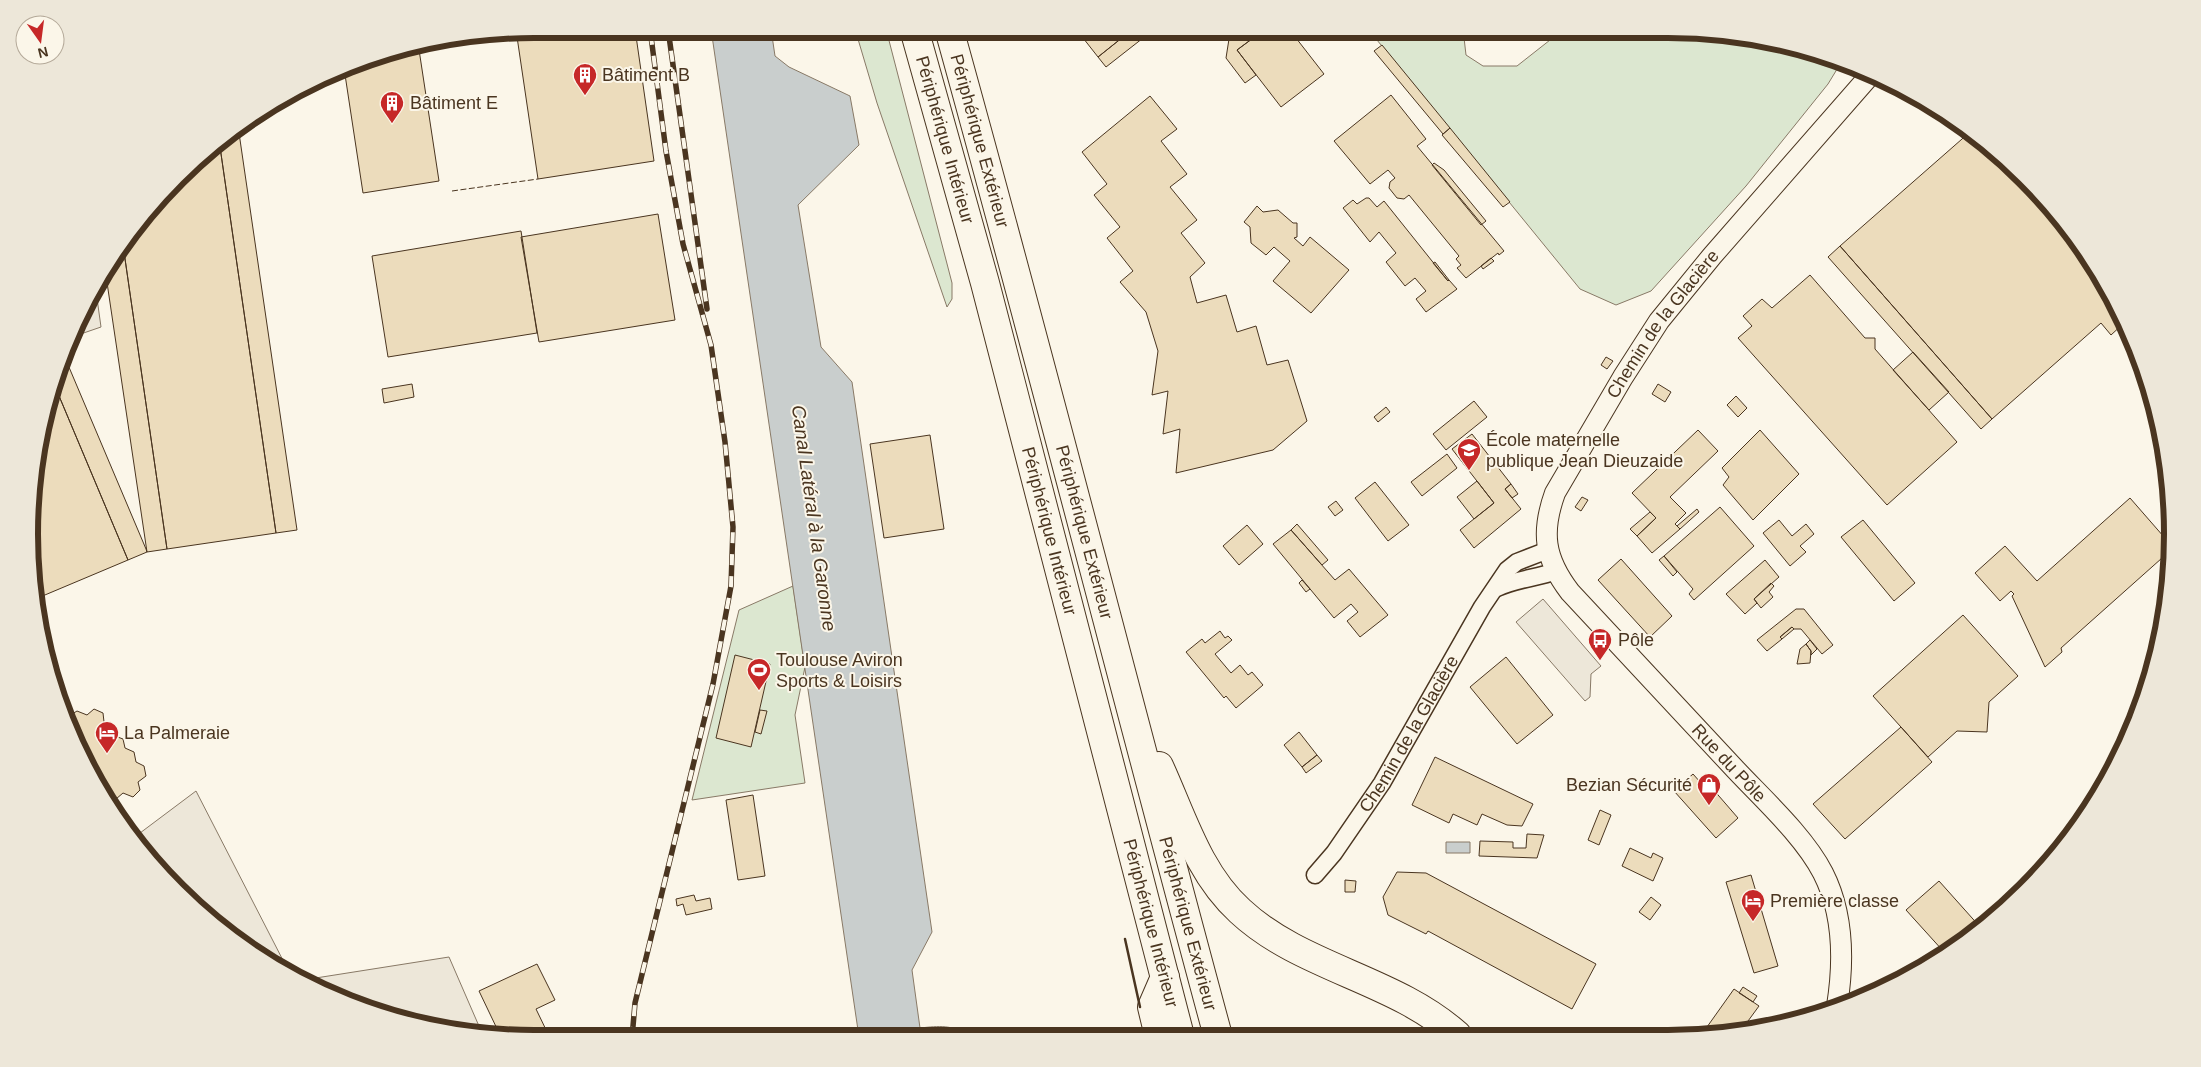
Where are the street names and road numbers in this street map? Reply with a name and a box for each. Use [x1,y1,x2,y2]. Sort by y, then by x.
street label: Périphérique Extérieur [946,52,1013,230]
street label: Périphérique Intérieur [912,54,978,226]
street label: Chemin de la Glacière [1603,246,1723,402]
street label: Périphérique Extérieur [1052,443,1117,621]
street label: Périphérique Intérieur [1018,445,1081,617]
street label: Chemin de la Glacière [1355,652,1462,816]
street label: Rue du Pôle [1688,720,1770,806]
street label: Périphérique Extérieur [1155,834,1221,1013]
street label: Périphérique Intérieur [1119,837,1182,1010]

